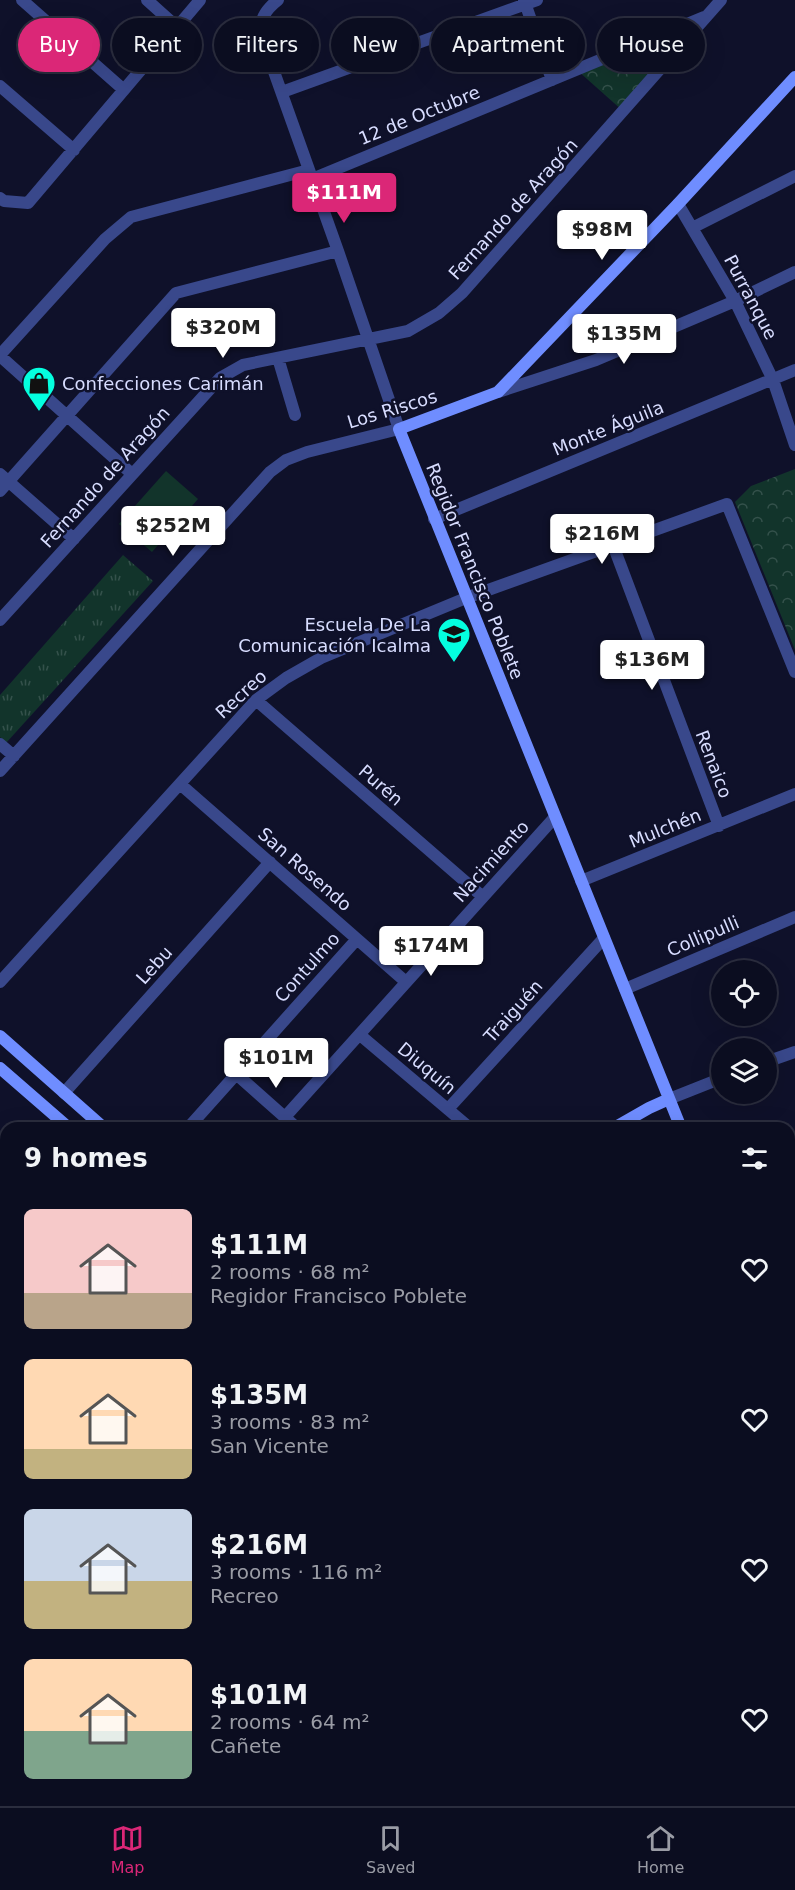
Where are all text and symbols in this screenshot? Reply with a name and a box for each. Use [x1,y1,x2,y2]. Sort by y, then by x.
chip: Buy [18,18,100,72]
chip: Rent [112,18,202,72]
chip: Filters [214,18,319,72]
chip: New [331,18,419,72]
chip: Apartment [431,18,585,72]
chip: House [597,18,705,72]
street label: 12 de Octubre [355,81,483,149]
street label: Fernando de Aragón [444,134,582,284]
pin: $111M [302,173,386,224]
text: $111M [306,180,382,204]
pin: $98M [566,210,638,261]
text: $98M [571,217,633,241]
street label: Purranque [720,251,782,343]
pin: $320M [181,308,265,359]
pin: $135M [582,314,666,365]
text: $320M [185,315,261,339]
text: $135M [586,321,662,345]
shop icon: Confecciones Carimán [21,365,57,412]
place label: Confecciones Carimán [62,373,264,394]
street label: Los Riscos [344,385,440,433]
street label: Monte Águila [549,396,667,460]
street label: Fernando de Aragón [36,402,174,552]
street label: Regidor Francisco Poblete [422,460,528,682]
pin: $252M [131,506,215,557]
text: $252M [135,513,211,537]
pin: $216M [560,514,644,565]
text: $216M [564,521,640,545]
place label: Escuela De La Comunicación Icalma [238,614,431,656]
school or university icon: Escuela De La Comunicación Icalma [436,616,472,663]
pin: $136M [610,640,694,691]
text: $136M [614,647,690,671]
street label: Recreo [211,665,271,723]
street label: Renaico [691,727,737,801]
street label: Purén [355,760,407,810]
street label: Mulchén [626,804,704,852]
street label: Nacimiento [449,816,533,906]
street label: San Rosendo [254,823,356,915]
street label: Collipulli [664,911,742,961]
pin: $174M [389,926,473,977]
street label: Contulmo [270,928,344,1006]
text: $174M [393,933,469,957]
street label: Lebu [132,942,176,988]
map controls [711,960,777,1104]
button: locate [711,960,777,1026]
street label: Traiguén [479,975,547,1047]
pin: $101M [234,1038,318,1089]
street label: Diuquín [394,1038,460,1098]
button: layers [711,1038,777,1104]
text: $101M [238,1045,314,1069]
icon: filters [738,1142,771,1175]
text: 9 homes [24,1143,148,1173]
text: $111M [210,1230,308,1260]
icon: home [72,1233,144,1305]
icon: heart [738,1253,771,1286]
text: 2 rooms · 68 m² [210,1260,370,1284]
text: Regidor Francisco Poblete [210,1284,467,1308]
text: $135M [210,1380,308,1410]
icon: home [72,1383,144,1455]
icon: heart [738,1403,771,1436]
text: 3 rooms · 83 m² [210,1410,370,1434]
text: San Vicente [210,1434,329,1458]
text: $216M [210,1530,308,1560]
icon: home [72,1533,144,1605]
icon: heart [738,1553,771,1586]
text: 3 rooms · 116 m² [210,1560,382,1584]
text: Recreo [210,1584,279,1608]
text: $101M [210,1680,308,1710]
icon: home [72,1683,144,1755]
icon: heart [738,1703,771,1736]
text: 2 rooms · 64 m² [210,1710,370,1734]
text: Cañete [210,1734,281,1758]
tab: Map [111,1822,145,1877]
tab: Saved [366,1822,415,1877]
tab: Home [637,1822,684,1877]

